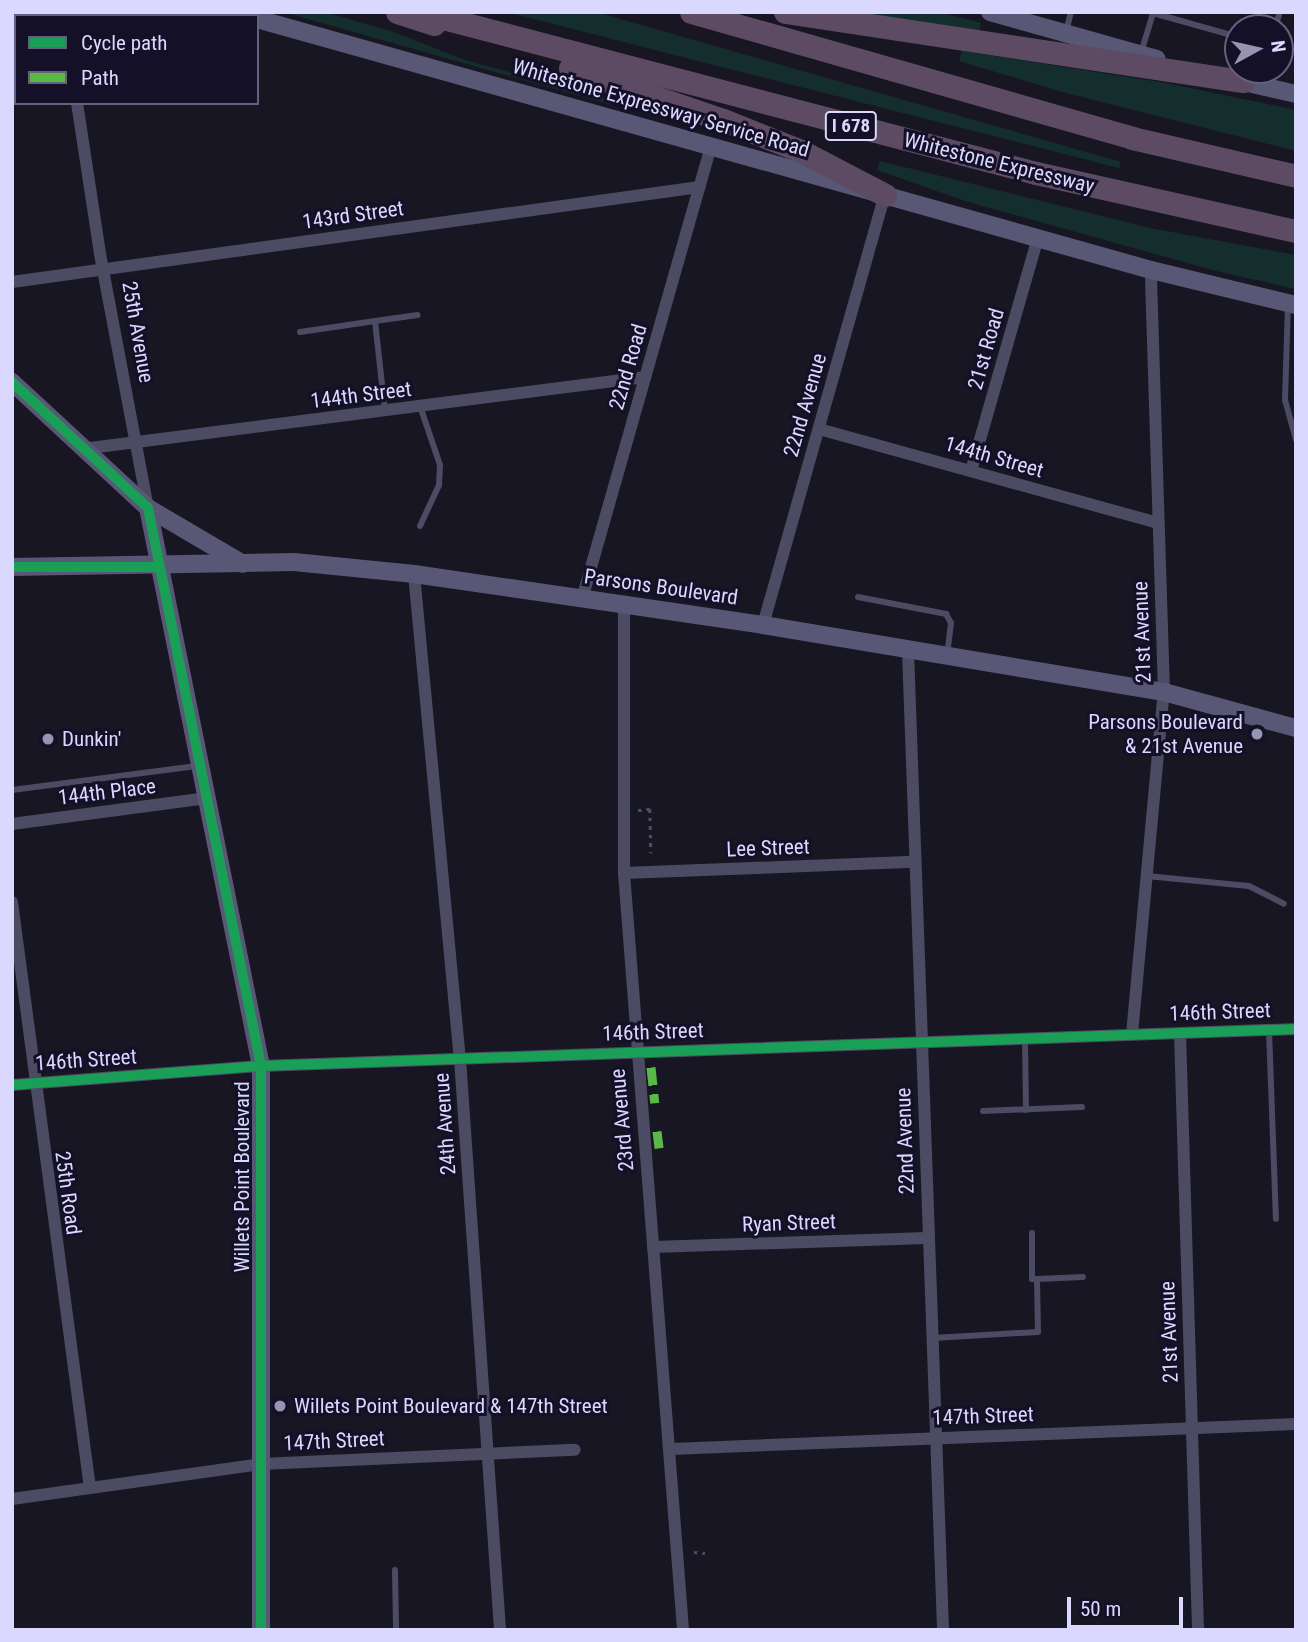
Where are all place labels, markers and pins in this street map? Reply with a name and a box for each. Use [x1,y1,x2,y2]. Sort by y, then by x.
place label: Parsons Boulevard & 21st Avenue [1088,709,1243,759]
place label: Dunkin' [62,726,121,752]
marker: Parsons Boulevard & 21st Avenue [1249,726,1265,742]
marker: Dunkin' [40,731,56,747]
place label: Willets Point Boulevard & 147th Street [294,1393,608,1419]
marker: Willets Point Boulevard & 147th Street [272,1398,288,1414]

